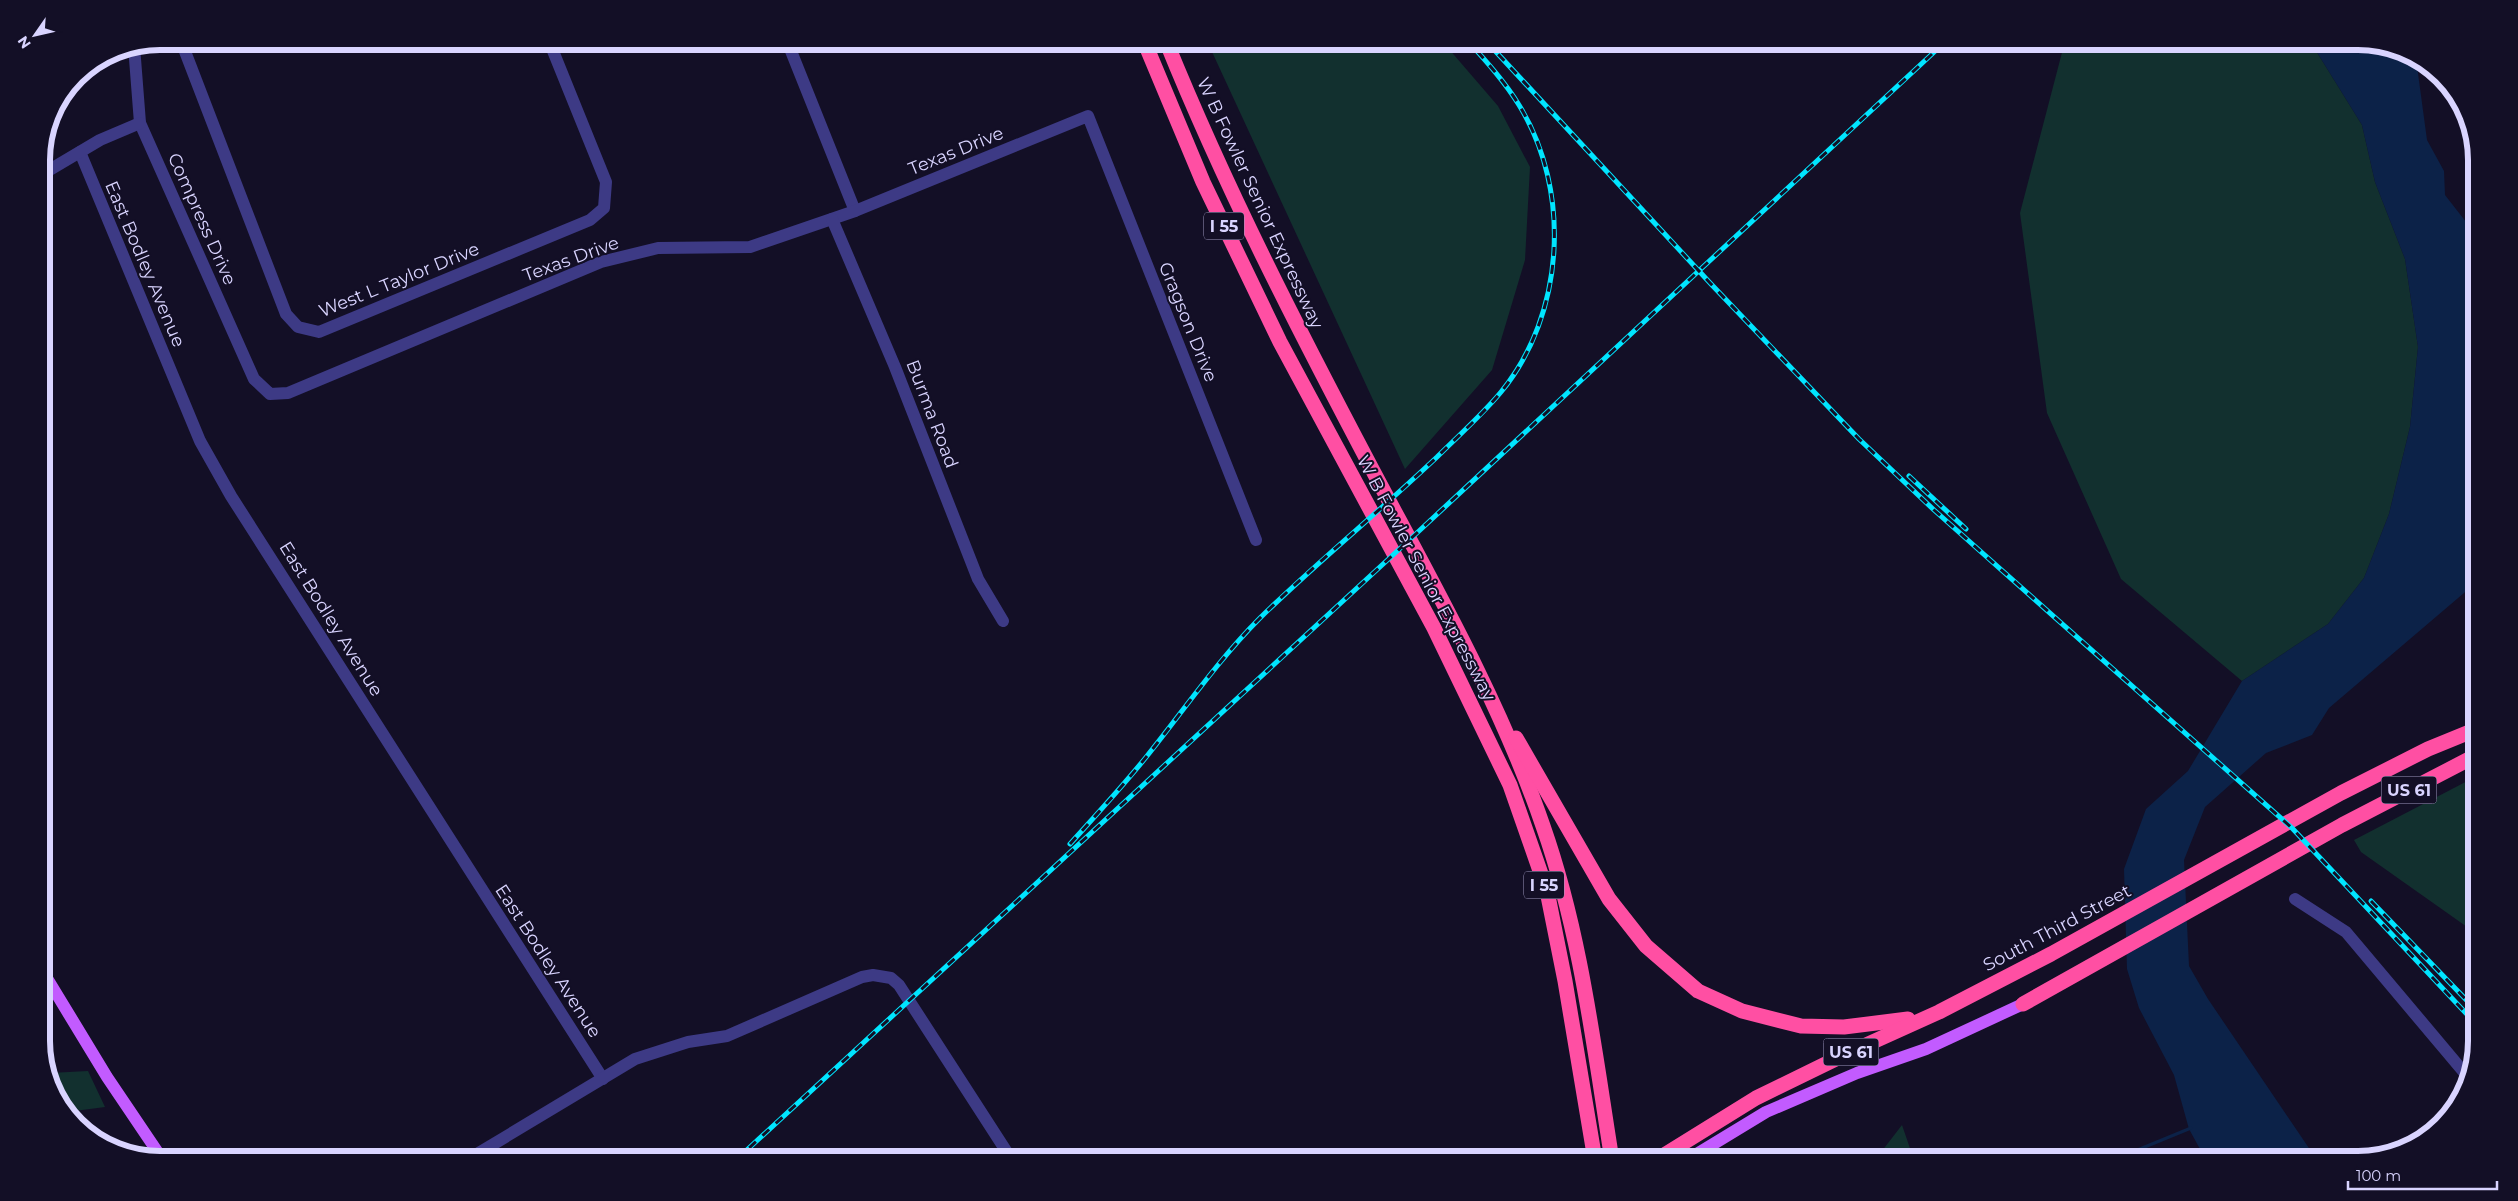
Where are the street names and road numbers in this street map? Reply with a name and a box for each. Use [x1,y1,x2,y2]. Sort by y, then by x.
street label: W B Fowler Senior Expressway [1192,74,1328,333]
street label: Texas Drive [905,122,1007,180]
street label: Compress Drive [163,150,241,289]
street label: East Bodley Avenue [100,178,190,351]
road number: I 55 [1204,212,1244,240]
street label: Texas Drive [520,231,622,287]
street label: West L Taylor Drive [316,238,483,322]
street label: Gragson Drive [1154,259,1222,385]
street label: Burma Road [901,357,963,471]
street label: W B Fowler Senior Expressway [1352,451,1500,705]
street label: East Bodley Avenue [274,538,388,701]
road number: US 61 [2382,776,2436,804]
road number: I 55 [1524,872,1564,898]
street label: East Bodley Avenue [490,880,606,1042]
street label: South Third Street [1979,880,2135,976]
road number: US 61 [1824,1038,1878,1066]

